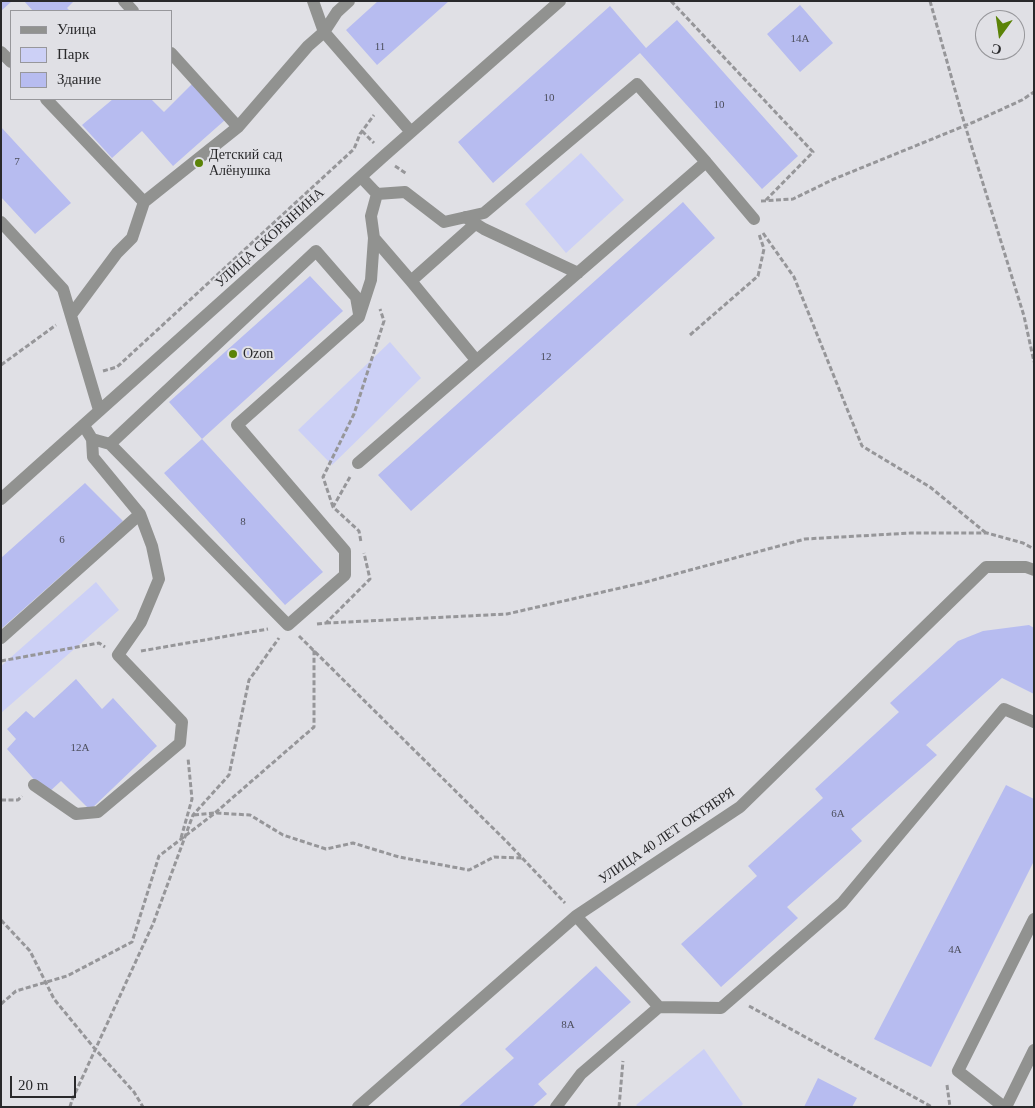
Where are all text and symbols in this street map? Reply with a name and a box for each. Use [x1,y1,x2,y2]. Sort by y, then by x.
legend [10,10,172,100]
north arrow [975,10,1025,60]
text: Улица [57,21,96,37]
house number: 14А [791,32,809,46]
house number: 11 [375,40,385,54]
text: С [990,41,1003,58]
text: Парк [57,46,89,62]
text: Здание [57,71,101,87]
house number: 10 [544,91,554,105]
house number: 10 [714,98,724,112]
place label: Детский сад Алёнушка [209,147,282,180]
house number: 7 [14,155,20,169]
marker: Детский сад Алёнушка [193,157,205,169]
street label: УЛИЦА СКОРЫНИНА [212,185,328,291]
place label: Ozon [243,346,273,362]
marker: Ozon [227,348,239,360]
house number: 12 [540,350,552,364]
house number: 8 [240,515,246,529]
house number: 6 [59,533,65,547]
house number: 12А [71,741,89,755]
street label: УЛИЦА 40 ЛЕТ ОКТЯБРЯ [596,784,738,888]
house number: 6А [831,807,845,821]
house number: 4А [948,943,962,957]
house number: 8А [561,1018,575,1032]
scale bar [12,1066,79,1098]
text: 20 m [18,1077,48,1093]

